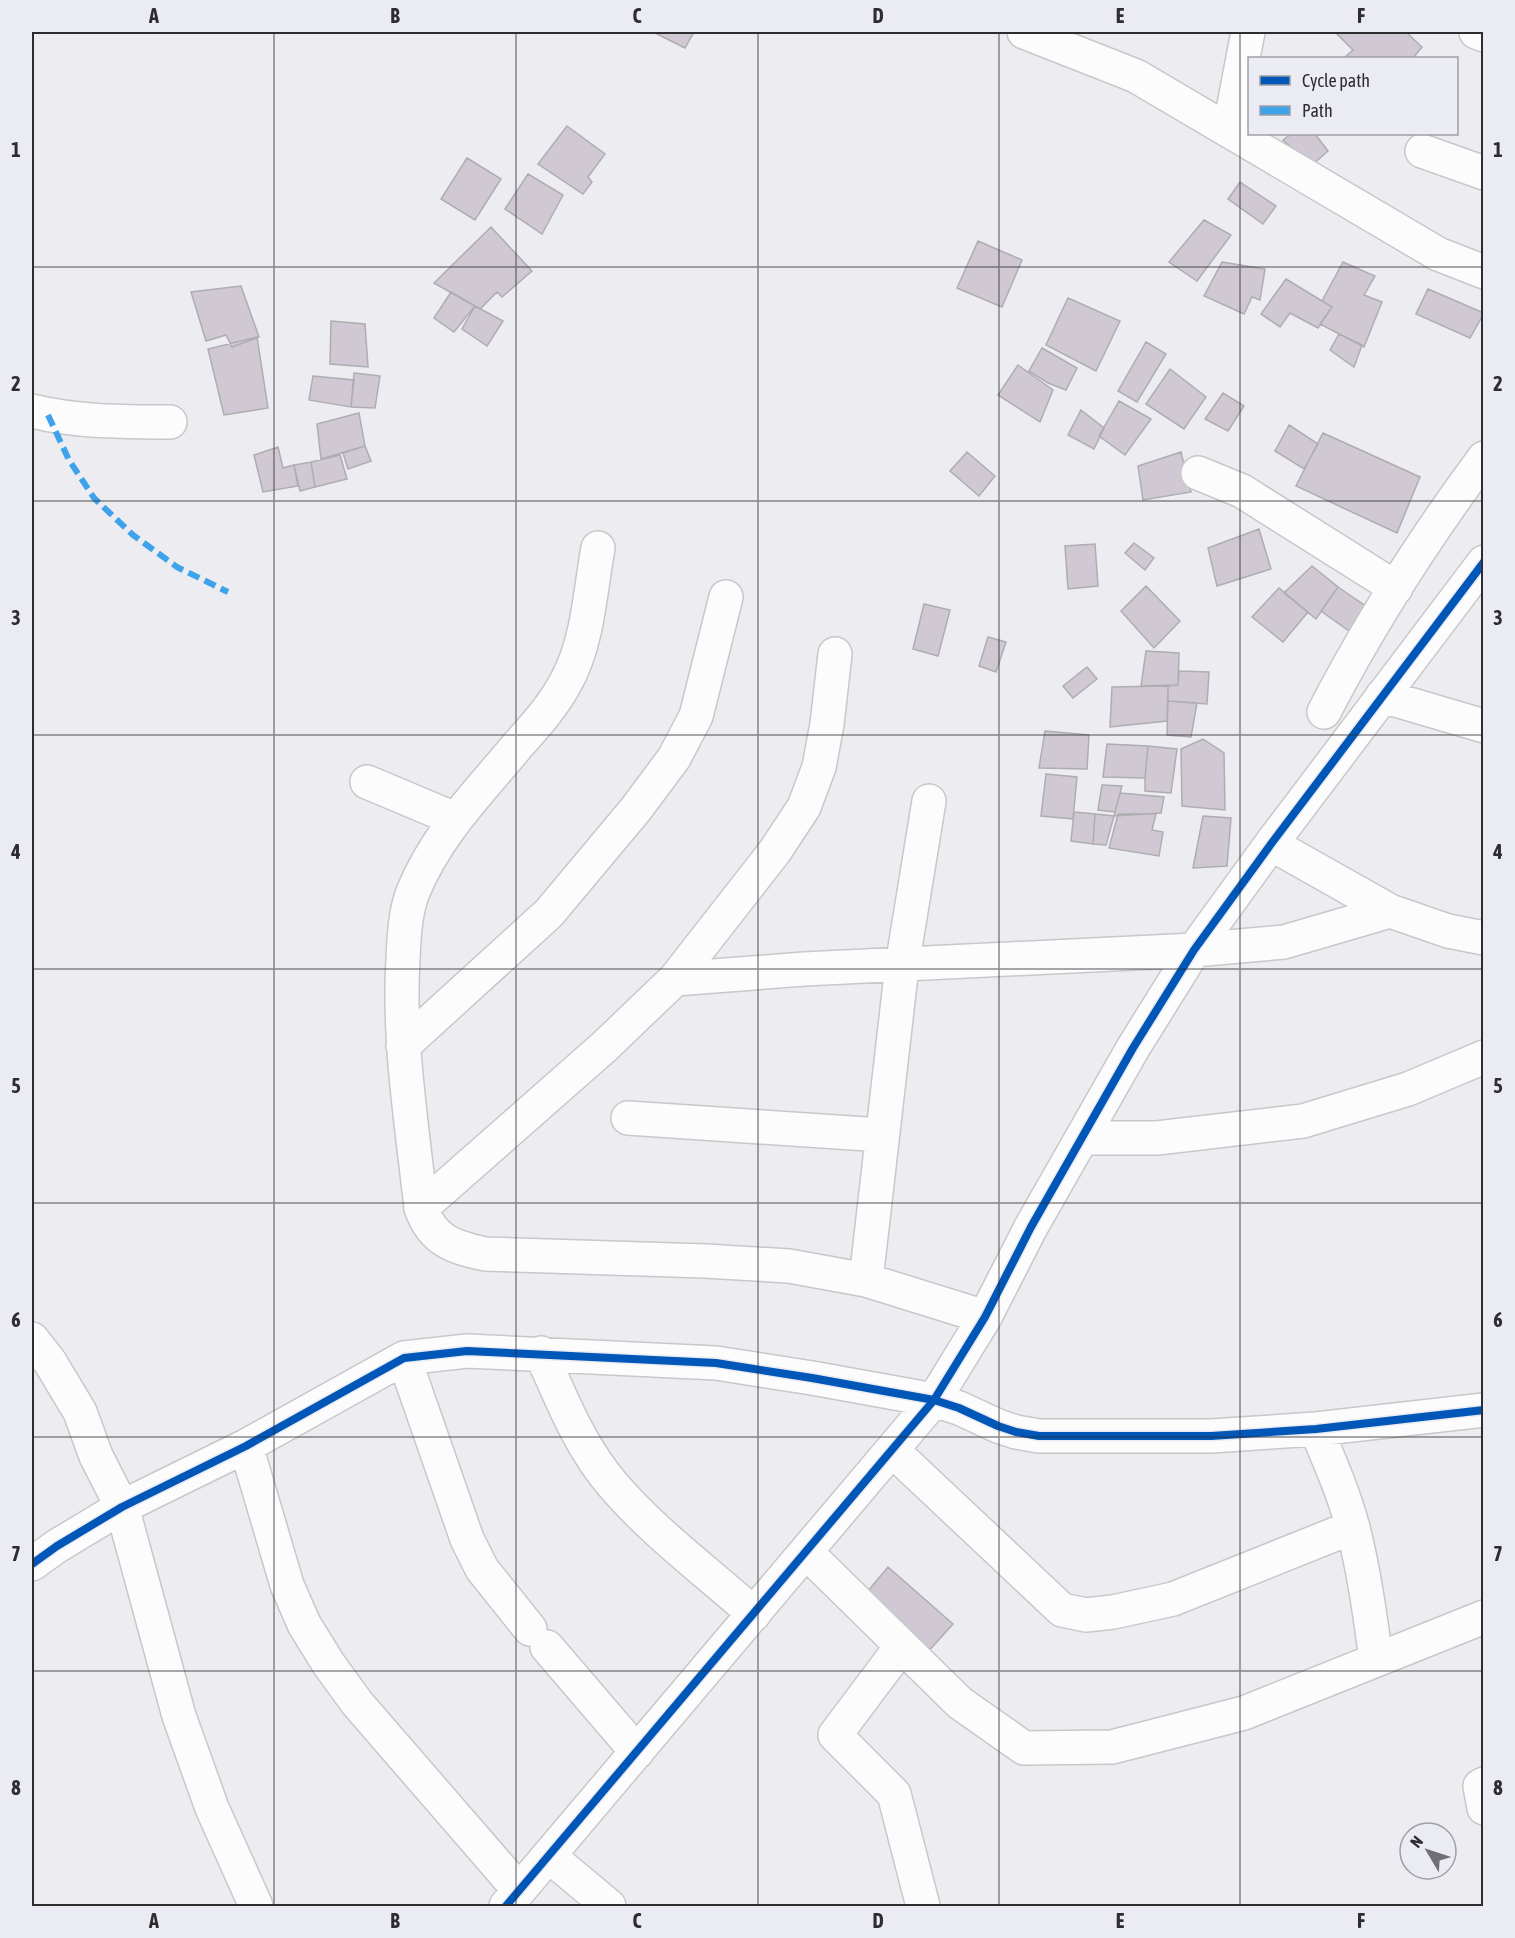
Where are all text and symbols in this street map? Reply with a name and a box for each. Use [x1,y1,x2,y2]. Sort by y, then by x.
text: A [148,4,159,27]
text: B [390,4,400,27]
text: C [633,4,642,27]
text: D [872,4,884,27]
text: E [1116,4,1125,27]
text: F [1357,4,1365,27]
legend [1248,57,1458,135]
text: Cycle path [1302,70,1370,91]
text: Path [1302,100,1333,121]
text: 1 [11,138,21,161]
text: 1 [1493,138,1503,161]
text: 2 [11,372,21,395]
text: 2 [1493,372,1503,395]
text: 3 [11,606,21,629]
text: 3 [1493,606,1503,629]
text: 4 [10,840,21,863]
text: 4 [1492,840,1503,863]
text: 5 [11,1074,21,1097]
text: 5 [1493,1074,1503,1097]
text: 6 [11,1308,21,1331]
text: 6 [1493,1308,1503,1331]
text: 7 [11,1542,21,1565]
text: 7 [1493,1542,1503,1565]
text: 8 [11,1776,21,1799]
text: 8 [1493,1776,1503,1799]
north arrow [1398,1821,1458,1881]
text: N [1406,1832,1426,1851]
text: A [148,1909,159,1932]
text: B [390,1909,400,1932]
text: C [633,1909,642,1932]
text: D [872,1909,884,1932]
text: E [1116,1909,1125,1932]
text: F [1357,1909,1365,1932]

